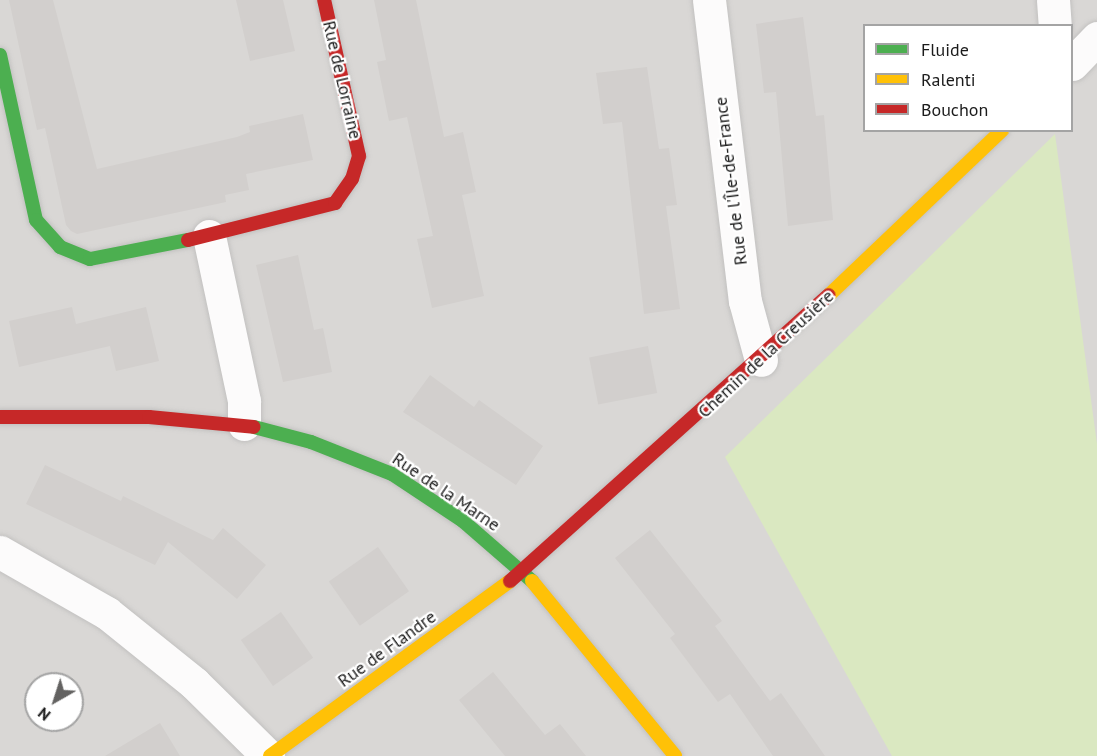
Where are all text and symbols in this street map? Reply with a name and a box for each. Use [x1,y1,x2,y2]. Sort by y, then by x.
street label: Rue de Lorraine [318,19,366,141]
legend [863,24,1073,132]
text: Fluide [921,38,969,61]
text: Ralenti [921,68,976,91]
street label: Rue de l'Île-de-France [710,96,752,266]
text: Bouchon [921,98,988,121]
street label: Chemin de la Creusière [694,285,838,423]
street label: Rue de la Marne [388,448,504,536]
street label: Rue de Flandre [334,606,440,692]
north arrow [24,672,84,732]
text: N [34,703,54,726]

